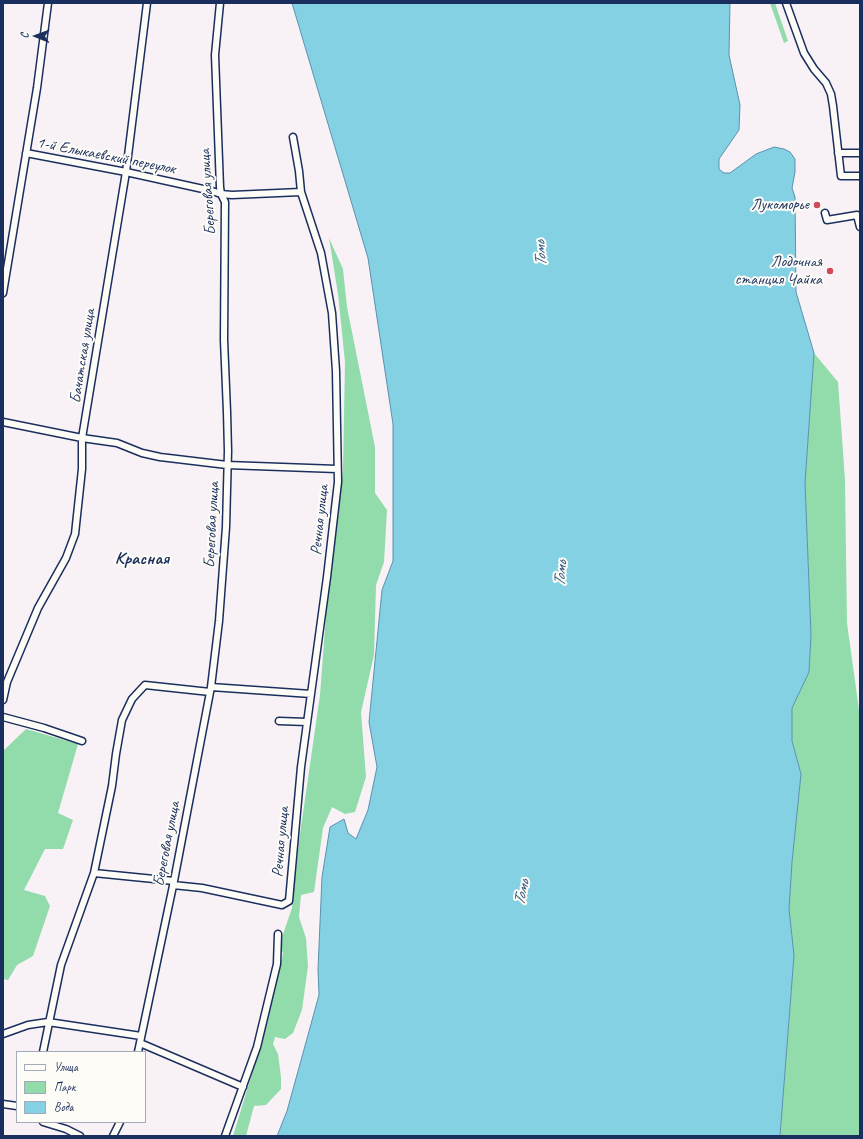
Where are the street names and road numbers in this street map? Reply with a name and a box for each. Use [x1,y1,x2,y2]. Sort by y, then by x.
street label: 1-й Елыкаевский переулок [35,133,177,179]
street label: Береговая улица [195,148,221,236]
street label: Бачатская улица [66,308,100,404]
street label: Береговая улица [200,481,224,569]
street label: Речная улица [307,484,333,556]
street label: Береговая улица [149,800,185,888]
street label: Речная улица [268,806,294,878]

